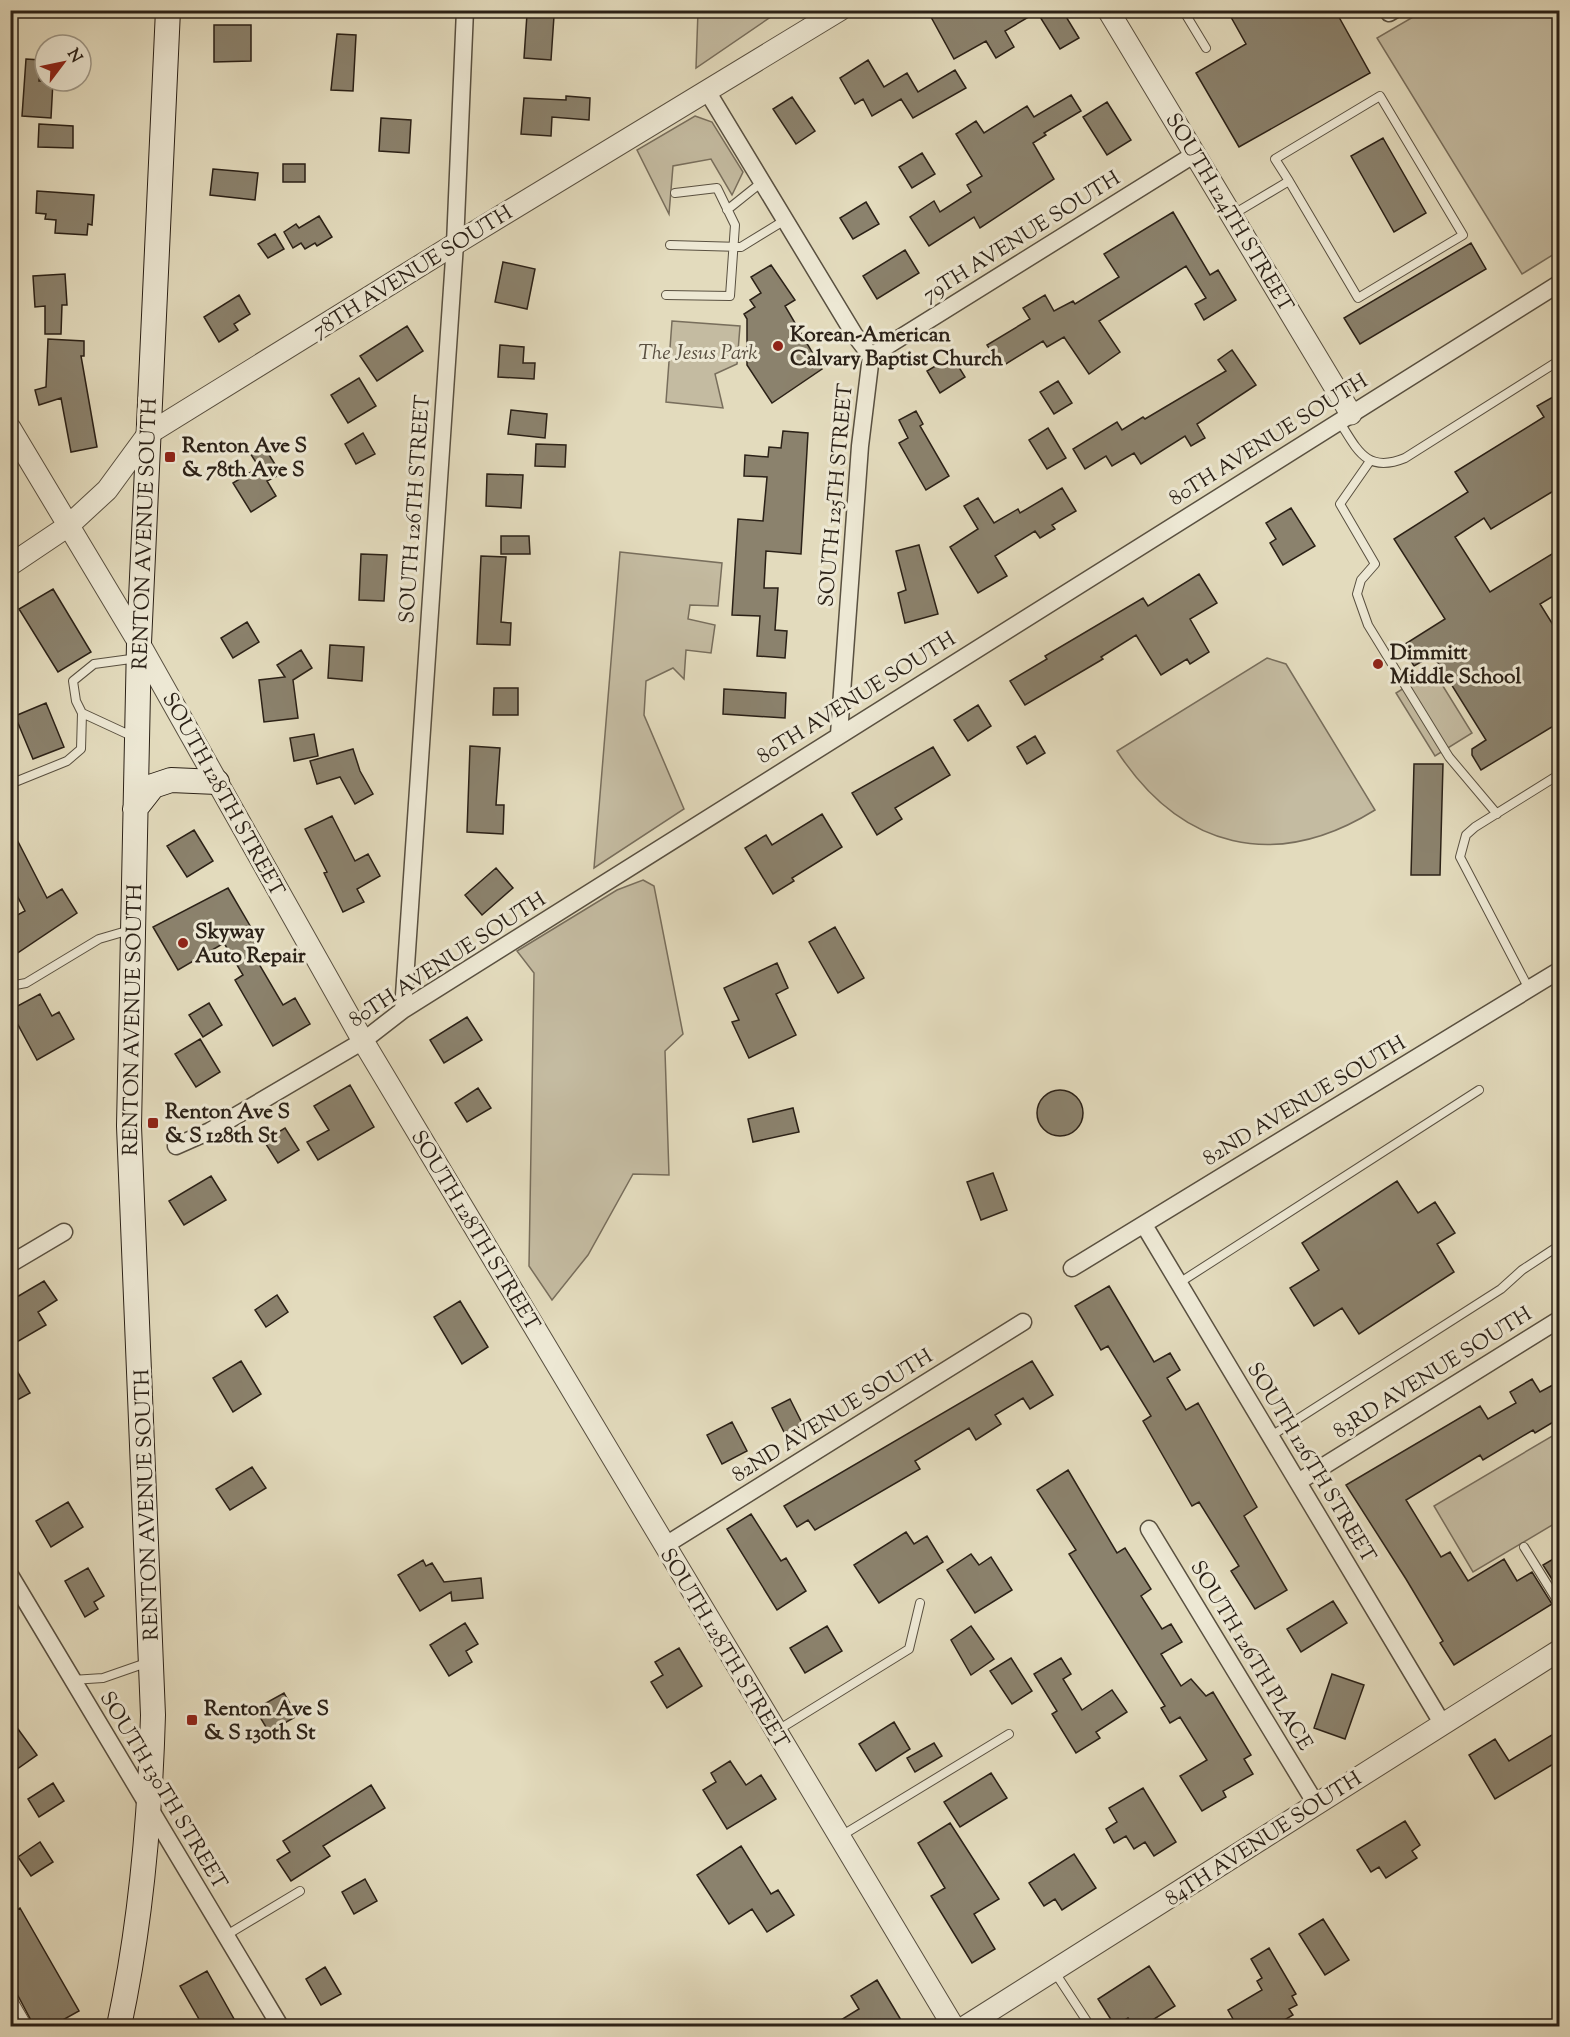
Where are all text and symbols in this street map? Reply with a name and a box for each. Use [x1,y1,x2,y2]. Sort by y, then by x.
north arrow [33,33,93,93]
text: N [60,45,87,68]
street label: SOUTH 124TH STREET [1157,108,1300,318]
street label: 79TH AVENUE SOUTH [917,164,1127,311]
street label: 78TH AVENUE SOUTH [307,199,519,347]
place label: Korean-American Calvary Baptist Church [790,321,1004,375]
park label: The Jesus Park [638,339,758,369]
marker: Korean-American Calvary Baptist Church [771,339,785,353]
street label: 80TH AVENUE SOUTH [1164,367,1375,514]
street label: SOUTH 125TH STREET [812,382,862,608]
street label: SOUTH 126TH STREET [393,394,439,624]
street label: RENTON AVENUE SOUTH [126,397,166,670]
place label: Renton Ave S & 78th Ave S [182,432,307,486]
marker: Renton Ave S & 78th Ave S [163,450,177,464]
street label: 80TH AVENUE SOUTH [752,625,963,772]
place label: Dimmitt Middle School [1390,639,1521,693]
marker: Dimmitt Middle School [1371,657,1385,671]
street label: SOUTH 128TH STREET [154,687,291,903]
street label: RENTON AVENUE SOUTH [117,884,151,1156]
street label: 80TH AVENUE SOUTH [344,885,553,1036]
place label: Skyway Auto Repair [195,918,306,972]
marker: Skyway Auto Repair [176,936,190,950]
street label: 82ND AVENUE SOUTH [1198,1029,1412,1174]
place label: Renton Ave S & S 128th St [165,1098,290,1152]
marker: Renton Ave S & S 128th St [146,1116,160,1130]
street label: SOUTH 128TH STREET [402,1125,546,1337]
street label: 83RD AVENUE SOUTH [1328,1300,1538,1447]
street label: 82ND AVENUE SOUTH [727,1342,940,1491]
street label: SOUTH 126TH STREET [1238,1357,1382,1569]
street label: RENTON AVENUE SOUTH [128,1368,168,1641]
street label: SOUTH 128TH STREET [651,1543,795,1755]
street label: SOUTH 126TH PLACE [1182,1555,1319,1757]
street label: SOUTH 130TH STREET [91,1686,234,1896]
place label: Renton Ave S & S 130th St [204,1695,329,1749]
marker: Renton Ave S & S 130th St [185,1713,199,1727]
street label: 84TH AVENUE SOUTH [1160,1765,1368,1914]

